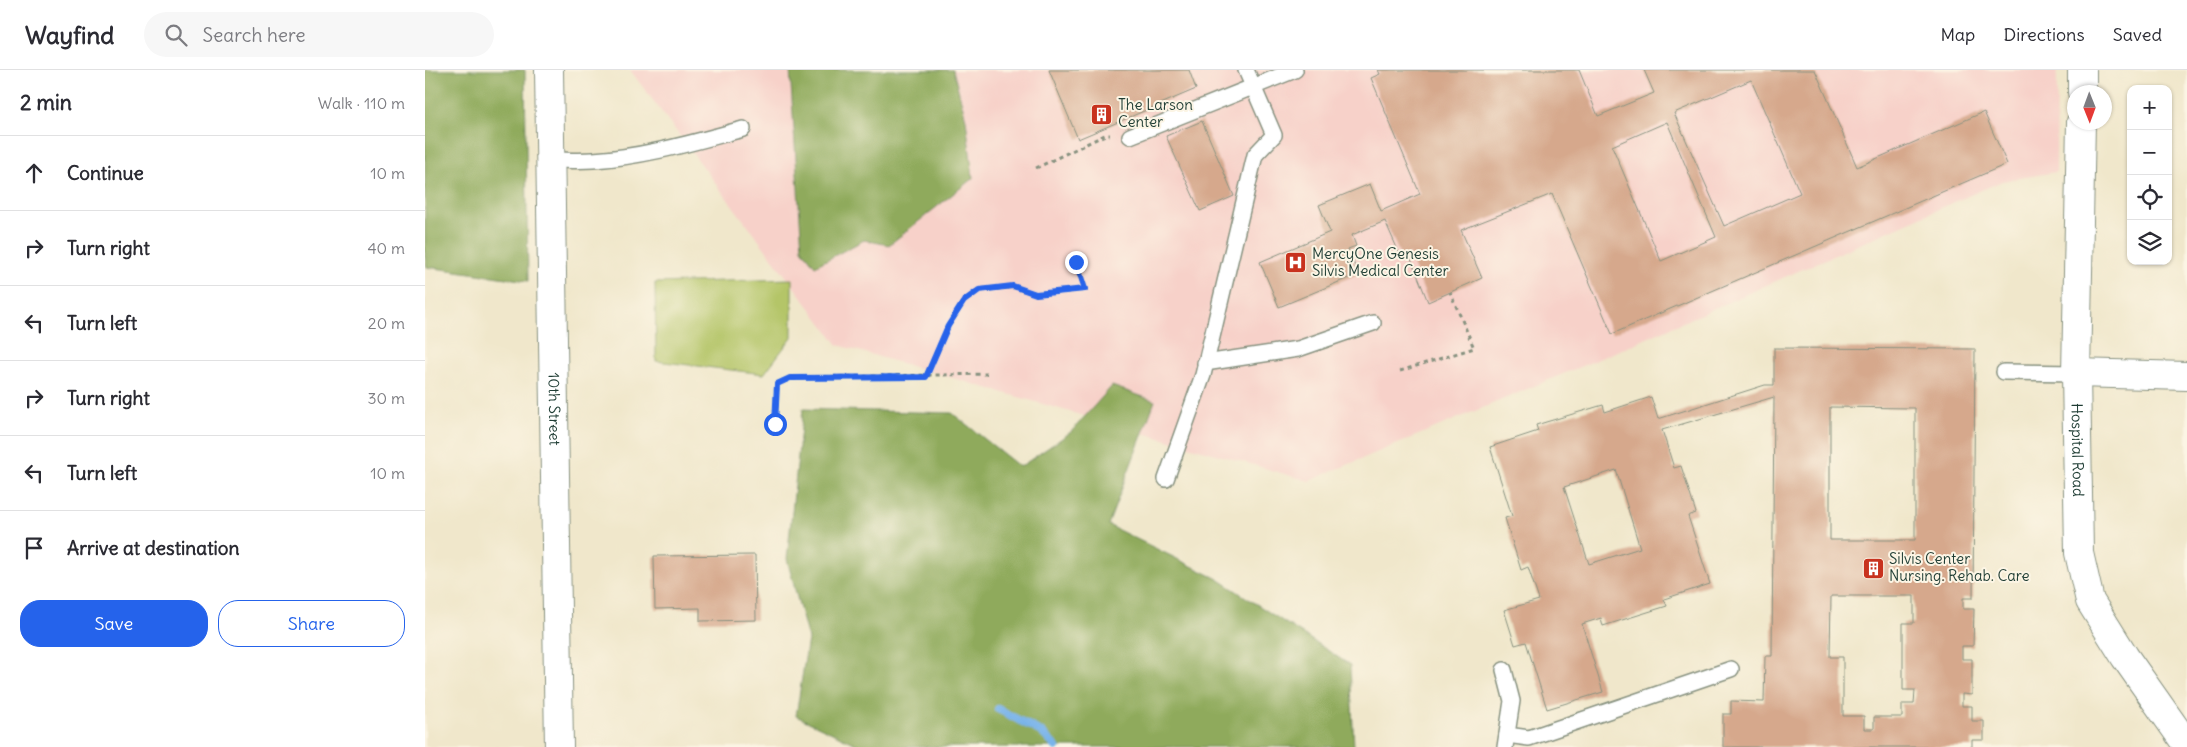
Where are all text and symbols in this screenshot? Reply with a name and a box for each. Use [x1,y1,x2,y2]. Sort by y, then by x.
search box [144,12,494,57]
text: Wayfind [25,20,114,50]
icon: search [162,21,190,49]
text: Search here [202,23,306,47]
text: Map [1940,23,1975,46]
text: Directions [2003,23,2085,46]
text: Saved [2113,23,2162,46]
north arrow [2067,85,2112,130]
map controls [2127,85,2172,265]
button: + [2127,85,2172,130]
text: 2 min [20,89,72,116]
text: Walk · 110 m [318,93,405,113]
place label: The Larson Center [1118,95,1193,131]
building icon: The Larson Center [1090,102,1114,126]
button: − [2127,130,2172,175]
icon: ahead [20,159,48,187]
text: Continue [67,161,144,185]
text: 10 m [370,163,405,183]
button: locate [2127,175,2172,220]
button: layers [2127,220,2172,265]
icon: right [20,234,48,262]
text: Turn right [67,236,150,260]
text: 40 m [367,238,405,258]
place label: MercyOne Genesis Silvis Medical Center [1312,244,1449,280]
route end [1065,251,1088,274]
hospital icon: MercyOne Genesis Silvis Medical Center [1284,251,1308,275]
icon: left [20,309,48,337]
text: Turn left [67,311,137,335]
text: 20 m [368,313,405,333]
street label: 10th Street [544,372,565,446]
icon: right [20,384,48,412]
text: Turn right [67,386,150,410]
text: 30 m [368,388,405,408]
street label: Hospital Road [2068,403,2088,497]
route start [764,413,787,436]
icon: left [20,459,48,487]
text: Turn left [67,461,137,485]
text: 10 m [370,463,405,483]
icon: arrive [20,534,48,562]
text: Arrive at destination [67,536,240,560]
place label: Silvis Center Nursing. Rehab. Care [1889,549,2030,585]
building icon: Silvis Center Nursing. Rehab. Care [1861,556,1885,580]
button: Save [20,600,208,647]
button: Share [218,600,405,647]

